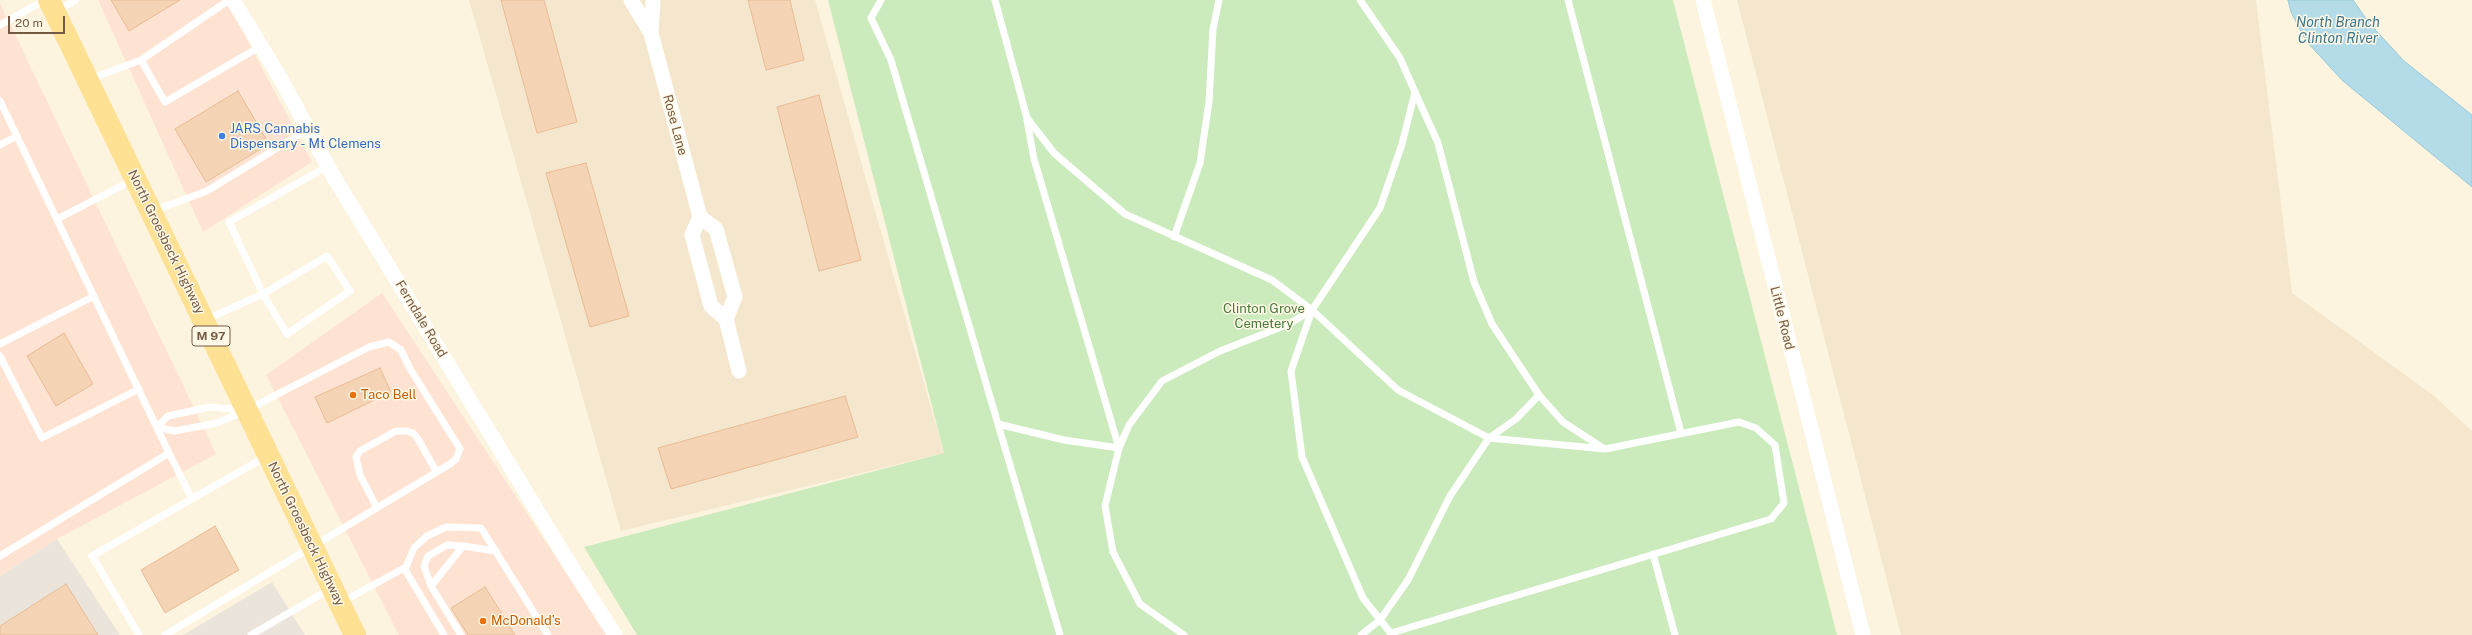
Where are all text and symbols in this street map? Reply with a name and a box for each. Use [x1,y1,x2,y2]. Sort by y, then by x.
scale bar [10,8,67,34]
water label: North Branch Clinton River [2296,15,2380,48]
text: 20 m [15,16,43,30]
street label: Rose Lane [659,93,691,157]
place label: JARS Cannabis Dispensary - Mt Clemens [230,121,381,152]
marker: JARS Cannabis Dispensary - Mt Clemens [217,131,227,141]
street label: North Groesbeck Highway [124,167,208,317]
street label: Ferndale Road [392,278,450,360]
street label: Little Road [1767,285,1797,351]
park label: Clinton Grove Cemetery [1223,301,1305,332]
road number: M 97 [192,326,230,346]
place label: Taco Bell [361,387,416,403]
marker: Taco Bell [348,390,358,400]
street label: North Groesbeck Highway [264,459,348,609]
place label: McDonald's [491,613,561,629]
marker: McDonald's [478,616,488,626]

